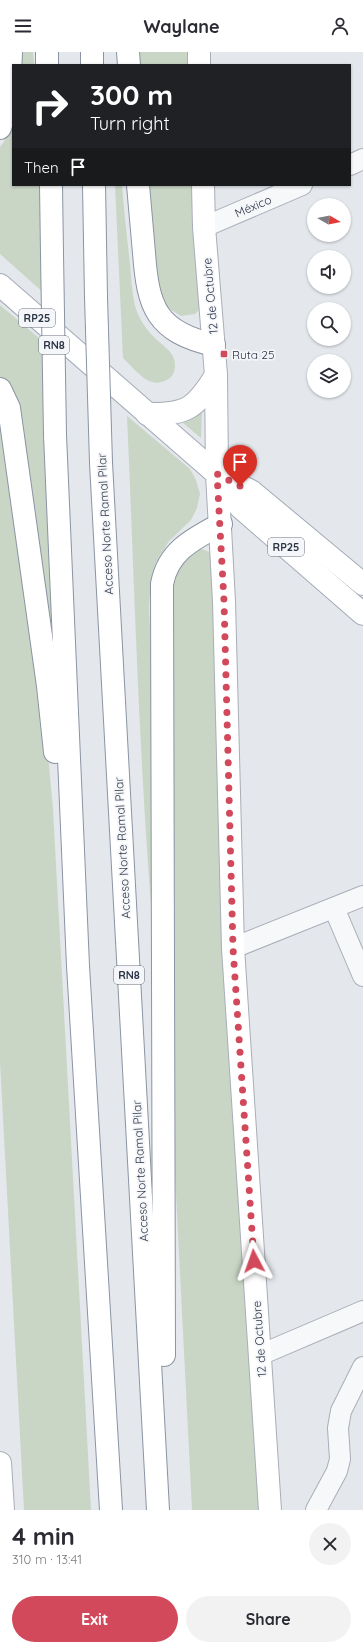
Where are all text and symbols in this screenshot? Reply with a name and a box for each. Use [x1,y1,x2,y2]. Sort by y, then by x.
icon: menu [12,15,34,37]
text: Waylane [143,15,220,38]
icon: person [329,15,351,37]
text: 300 m [90,77,173,112]
icon: right [24,80,76,132]
text: Turn right [90,112,170,135]
icon: arrive [67,156,89,178]
text: Then [24,158,59,177]
street label: México [232,192,274,220]
north arrow [307,198,351,242]
map controls [307,198,351,398]
button: sound [307,250,351,294]
street label: 12 de Octubre [199,257,221,335]
button: search [307,302,351,346]
road number: RP25 [19,309,55,327]
road number: RN8 [39,336,69,354]
place label: Ruta 25 [232,347,275,362]
marker: Ruta 25 [219,349,229,359]
button: layers [307,354,351,398]
pin [223,445,257,486]
icon: arrive [229,451,251,473]
street label: Acceso Norte Ramal Pilar [94,452,116,595]
road number: RP25 [268,538,304,556]
street label: Acceso Norte Ramal Pilar [111,776,133,919]
road number: RN8 [114,966,144,984]
street label: Acceso Norte Ramal Pilar [129,1099,151,1242]
position arrow [233,1240,275,1282]
street label: 12 de Octubre [249,1300,269,1378]
text: 4 min [12,1521,75,1551]
button: close [309,1523,351,1565]
text: 310 m · 13:41 [12,1551,82,1567]
button: Exit [12,1596,178,1642]
button: Share [186,1596,351,1642]

